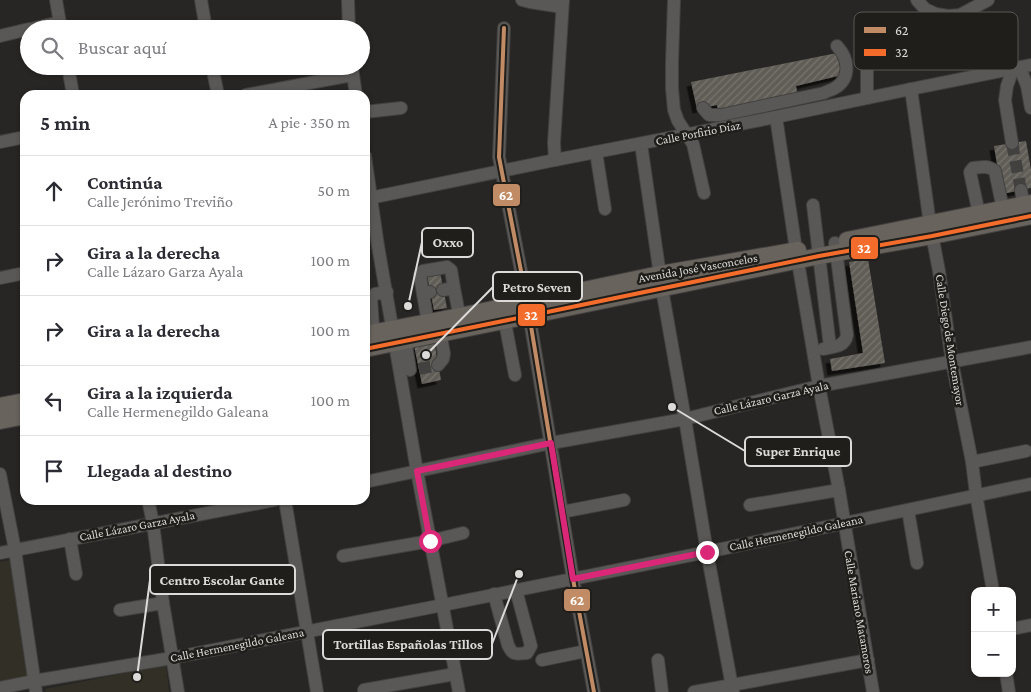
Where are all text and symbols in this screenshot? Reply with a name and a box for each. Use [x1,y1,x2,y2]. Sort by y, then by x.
legend [854,12,1018,70]
search box [20,20,370,75]
text: 62 [895,22,909,38]
icon: search [38,34,66,62]
text: Buscar aquí [78,37,167,58]
text: 32 [895,44,909,60]
text: 5 min [40,111,90,135]
text: A pie · 350 m [268,114,350,131]
street label: Calle Porfirio Díaz [654,118,742,148]
text: Continúa [87,172,163,193]
icon: ahead [40,177,68,205]
text: 50 m [318,182,350,199]
line badge: 62 [492,183,521,207]
text: 62 [499,187,513,203]
text: Calle Jerónimo Treviño [87,193,233,210]
callout: Oxxo [422,228,473,257]
text: Oxxo [433,234,463,250]
line badge: 32 [850,236,879,260]
text: 32 [857,240,871,256]
text: Gira a la derecha [87,242,220,263]
icon: right [40,247,68,275]
street label: Avenida José Vasconcelos [637,251,759,285]
text: 100 m [311,252,350,269]
text: Calle Lázaro Garza Ayala [87,263,243,280]
callout: Petro Seven [493,272,582,301]
street label: Calle Diego de Montemayor [933,273,967,407]
text: Petro Seven [503,279,571,295]
line badge: 32 [517,303,546,327]
text: 32 [524,307,538,323]
icon: right [40,317,68,345]
text: Gira a la derecha [87,320,220,341]
text: 100 m [311,322,350,339]
street label: Calle Lázaro Garza Ayala [712,378,830,418]
text: Gira a la izquierda [87,382,233,403]
icon: left [40,387,68,415]
text: 100 m [311,392,350,409]
text: Calle Hermenegildo Galeana [87,403,269,420]
callout: Super Enrique [745,437,851,466]
text: Super Enrique [755,443,841,459]
icon: arrive [40,457,68,485]
text: Llegada al destino [87,460,232,481]
street label: Calle Lázaro Garza Ayala [78,508,196,544]
street label: Calle Hermenegildo Galeana [728,512,864,554]
route start [419,530,442,553]
route end [696,541,719,564]
street label: Calle Mariano Matamoros [841,549,877,675]
callout: Centro Escolar Gante [150,565,295,594]
text: Centro Escolar Gante [160,572,285,588]
map controls [971,587,1016,677]
button: + [971,587,1016,632]
line badge: 62 [563,588,591,612]
text: 62 [570,592,584,608]
street label: Calle Hermenegildo Galeana [169,625,306,665]
callout: Tortillas Españolas Tillos [323,630,492,659]
button: − [971,632,1016,677]
text: Tortillas Españolas Tillos [333,636,483,652]

